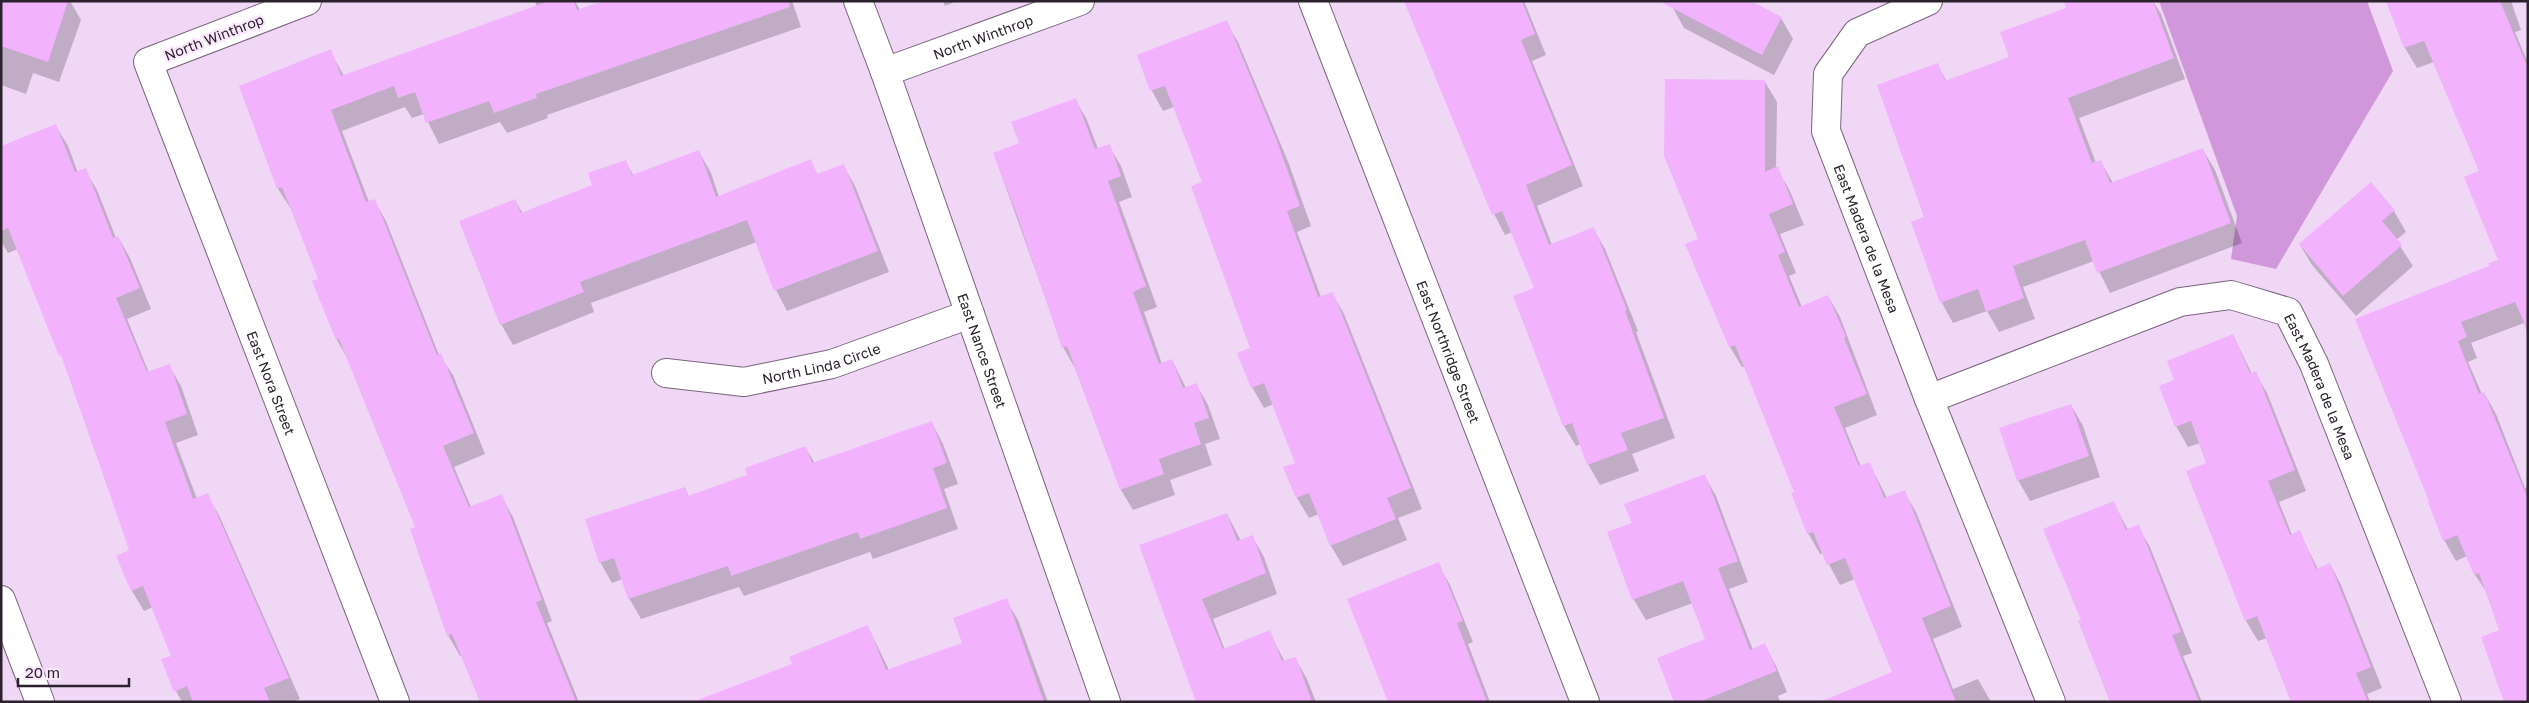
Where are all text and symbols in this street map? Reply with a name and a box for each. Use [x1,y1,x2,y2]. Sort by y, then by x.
street label: North Winthrop [162,10,266,64]
street label: North Winthrop [931,10,1035,62]
street label: East Madera de la Mesa [1831,161,1903,315]
street label: East Northridge Street [1414,278,1484,425]
street label: East Nance Street [955,291,1011,410]
street label: East Madera de la Mesa [2281,310,2359,462]
street label: East Nora Street [244,328,300,437]
street label: North Linda Circle [761,339,882,387]
scale bar [18,656,129,688]
text: 20 m [25,663,60,681]

